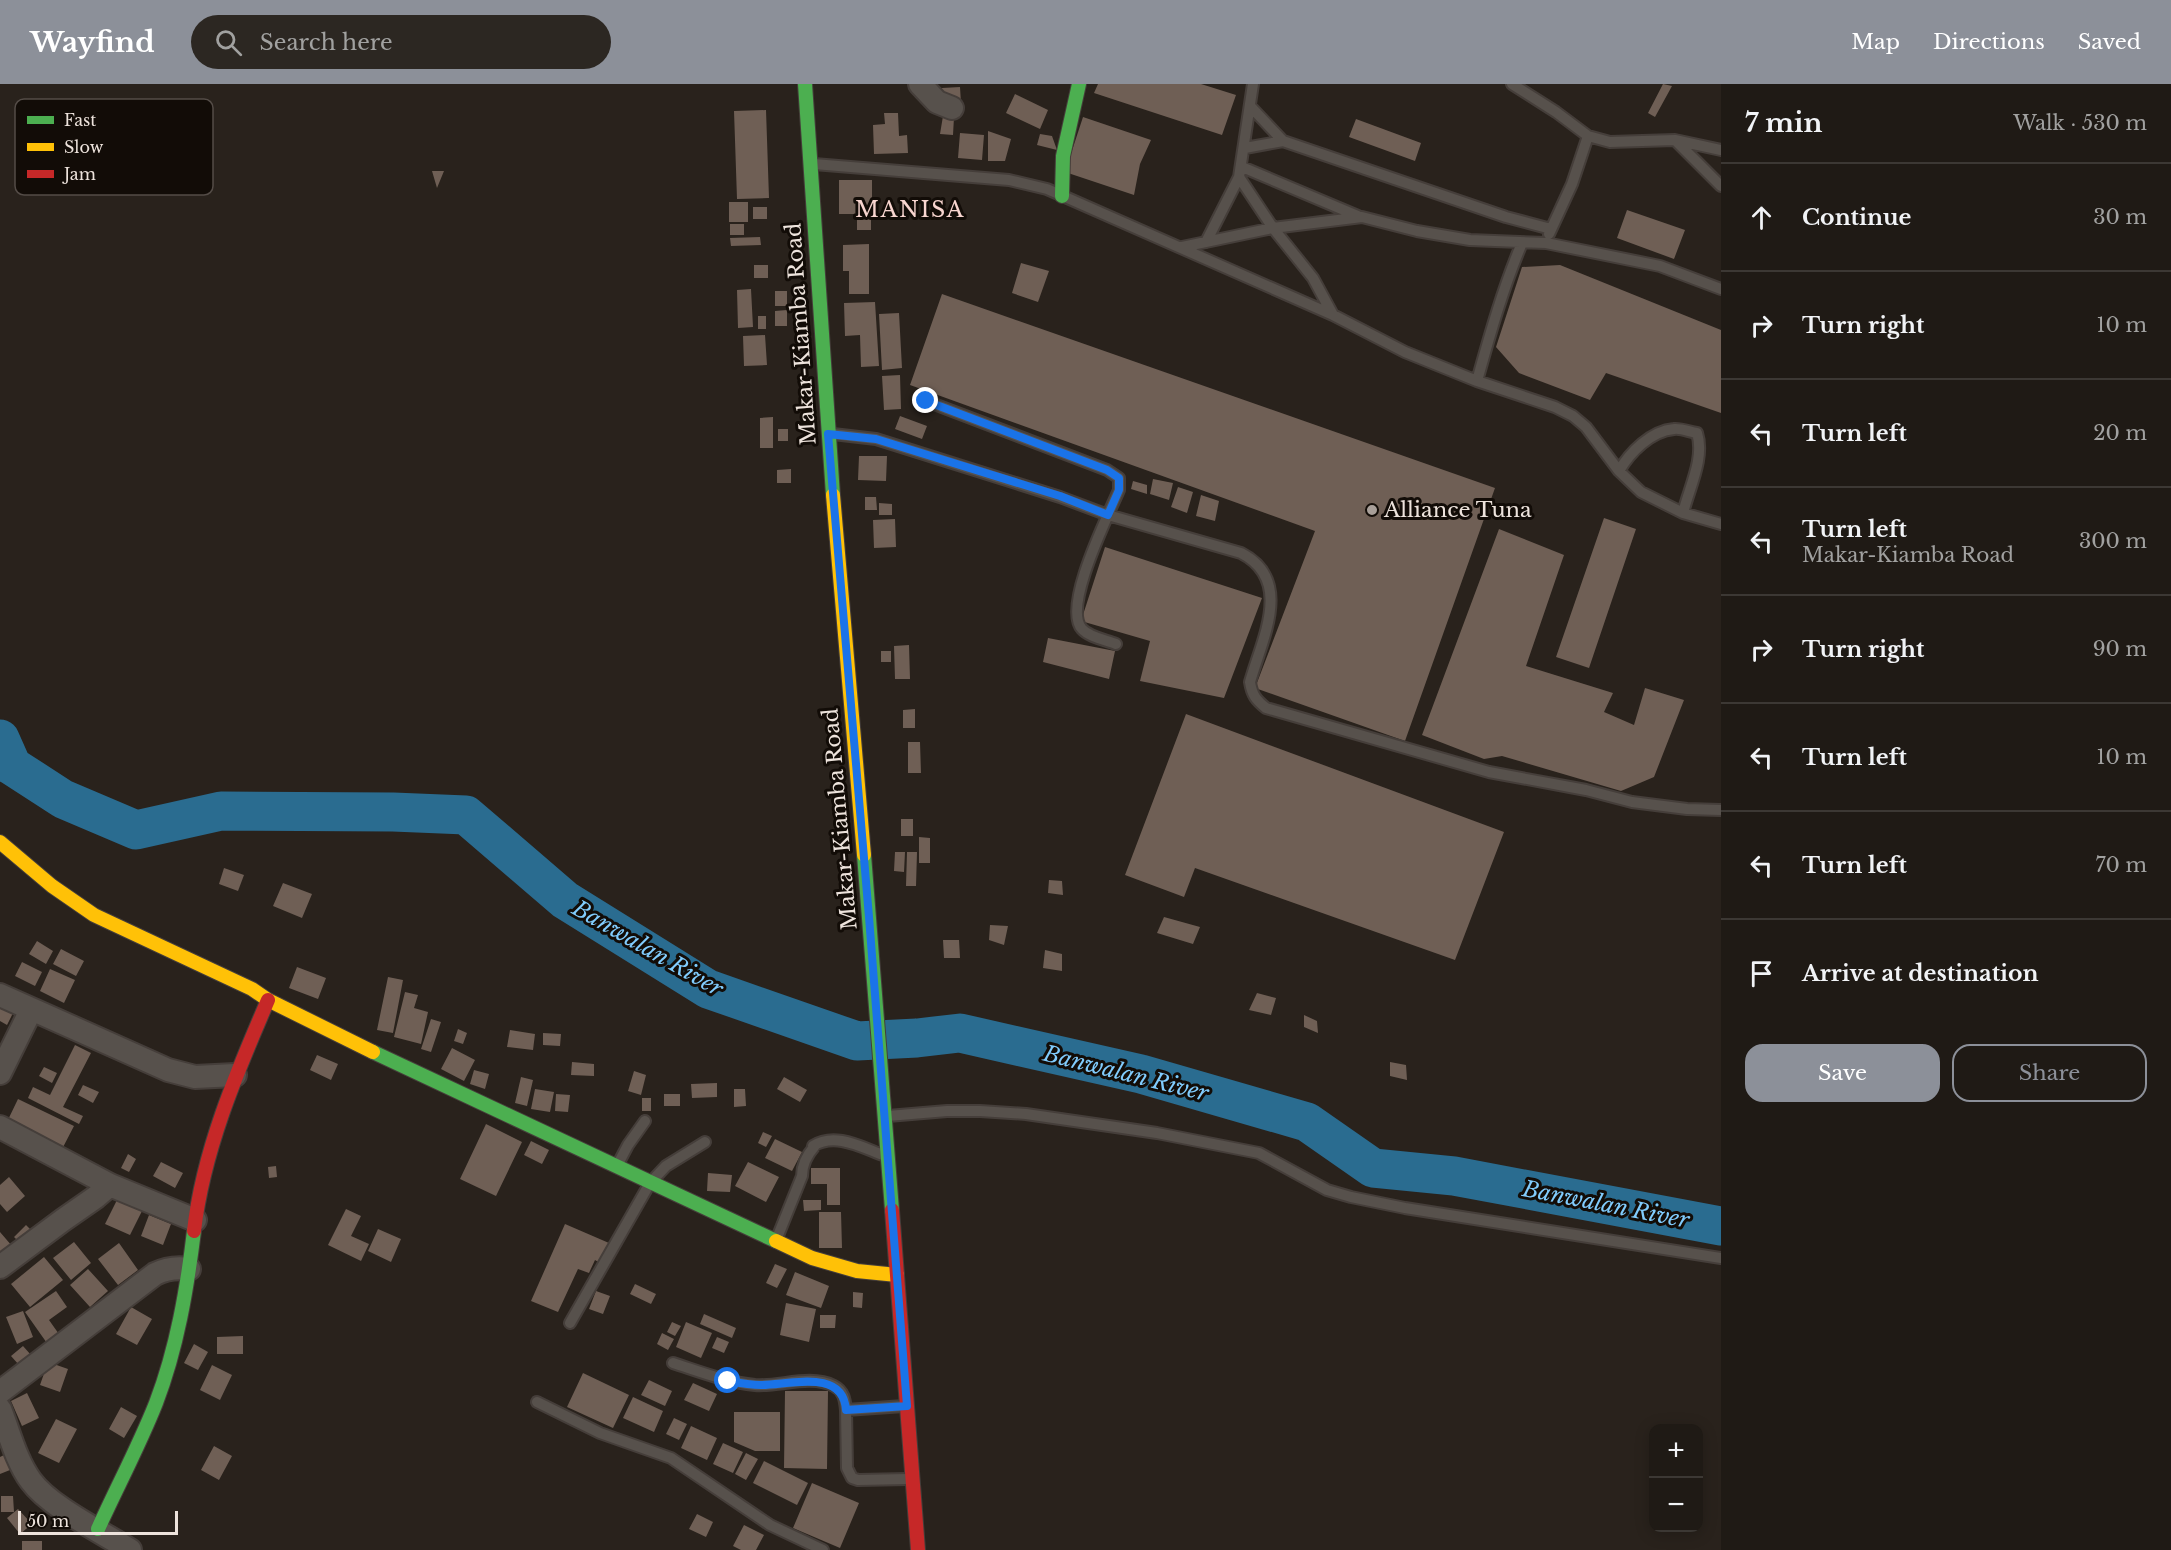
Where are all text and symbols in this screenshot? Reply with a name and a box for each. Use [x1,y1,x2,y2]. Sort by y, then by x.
search box [191,15,611,69]
text: Wayfind [30,25,155,60]
icon: search [212,26,245,59]
text: Search here [260,29,393,56]
text: Map [1851,29,1900,55]
text: Directions [1933,29,2045,55]
text: Saved [2078,29,2141,55]
legend [15,99,213,195]
text: 7 min [1745,107,1822,139]
text: Fast [64,110,96,130]
text: Walk · 530 m [2013,111,2147,135]
text: Slow [64,137,104,157]
text: Jam [62,164,96,184]
district label: MANISA [855,196,965,223]
icon: ahead [1745,201,1778,234]
text: Continue [1802,204,1911,231]
text: 30 m [2093,205,2147,229]
street label: Makar-Kiamba Road [780,222,822,446]
icon: right [1745,309,1778,342]
text: Turn right [1802,312,1924,339]
text: 10 m [2097,313,2147,337]
route end [912,387,938,413]
icon: left [1745,417,1778,450]
text: Turn left [1802,420,1907,447]
text: 20 m [2093,421,2147,445]
place label: Alliance Tuna [1383,497,1532,523]
marker: Alliance Tuna [1365,503,1379,517]
text: Turn left [1802,516,1907,543]
icon: left [1745,525,1778,558]
text: 300 m [2079,529,2147,553]
text: Makar-Kiamba Road [1802,543,2014,567]
icon: right [1745,633,1778,666]
text: Turn right [1802,636,1924,663]
text: 90 m [2093,637,2147,661]
street label: Makar-Kiamba Road [817,707,863,931]
icon: left [1745,741,1778,774]
text: Turn left [1802,744,1907,771]
text: 10 m [2097,745,2147,769]
icon: left [1745,849,1778,882]
text: Turn left [1802,852,1907,879]
text: 70 m [2095,853,2147,877]
water label: Banwalan River [567,894,728,1003]
icon: arrive [1745,957,1778,990]
text: Arrive at destination [1802,960,2039,987]
water label: Banwalan River [1040,1040,1212,1107]
button: Save [1745,1044,1940,1102]
button: Share [1952,1044,2147,1102]
water label: Banwalan River [1519,1175,1692,1234]
route start [714,1367,740,1393]
map controls [1649,1424,1703,1532]
button: + [1649,1424,1703,1478]
button: − [1649,1478,1703,1532]
scale bar [18,1508,178,1536]
text: 50 m [27,1511,69,1531]

